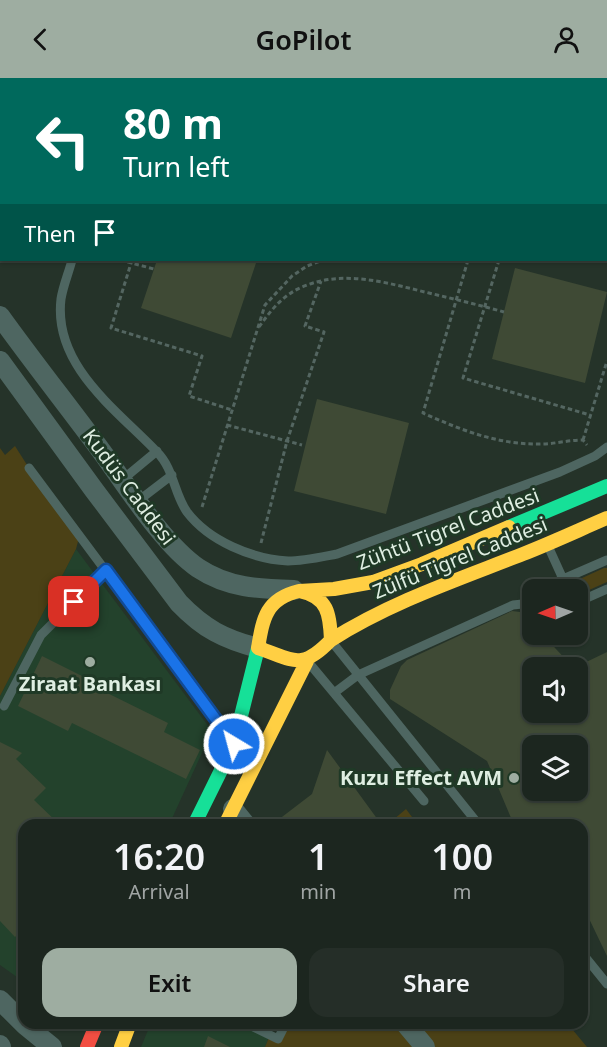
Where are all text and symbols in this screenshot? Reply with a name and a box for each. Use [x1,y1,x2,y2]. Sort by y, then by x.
text: GoPilot [256,21,351,58]
icon: back [24,23,57,56]
icon: person [550,23,583,56]
text: 80 m [123,94,223,151]
icon: left [24,102,102,180]
text: Turn left [123,148,229,185]
icon: arrive [88,216,121,249]
text: Then [24,218,76,248]
street label: Kudüs Caddesi [77,423,182,550]
street label: Zühtü Tigrel Caddesi [353,481,543,576]
street label: Zülfü Tigrel Caddesi [369,510,551,605]
pin [48,576,99,627]
north arrow [522,579,588,645]
map controls [522,579,588,801]
icon: arrive [57,585,90,618]
marker: Ziraat Bankası [83,655,97,669]
button: sound [522,657,588,723]
place label: Ziraat Bankası [19,670,161,697]
position arrow [202,712,266,776]
button: layers [522,735,588,801]
place label: Kuzu Effect AVM [340,764,502,791]
marker: Kuzu Effect AVM [507,771,521,785]
text: 16:20 [113,832,205,881]
text: 1 [308,832,329,881]
text: 100 [431,832,493,881]
text: Arrival [129,878,190,905]
text: min [300,878,336,905]
text: m [453,878,472,905]
button: Exit [42,948,297,1017]
button: Share [309,948,564,1017]

